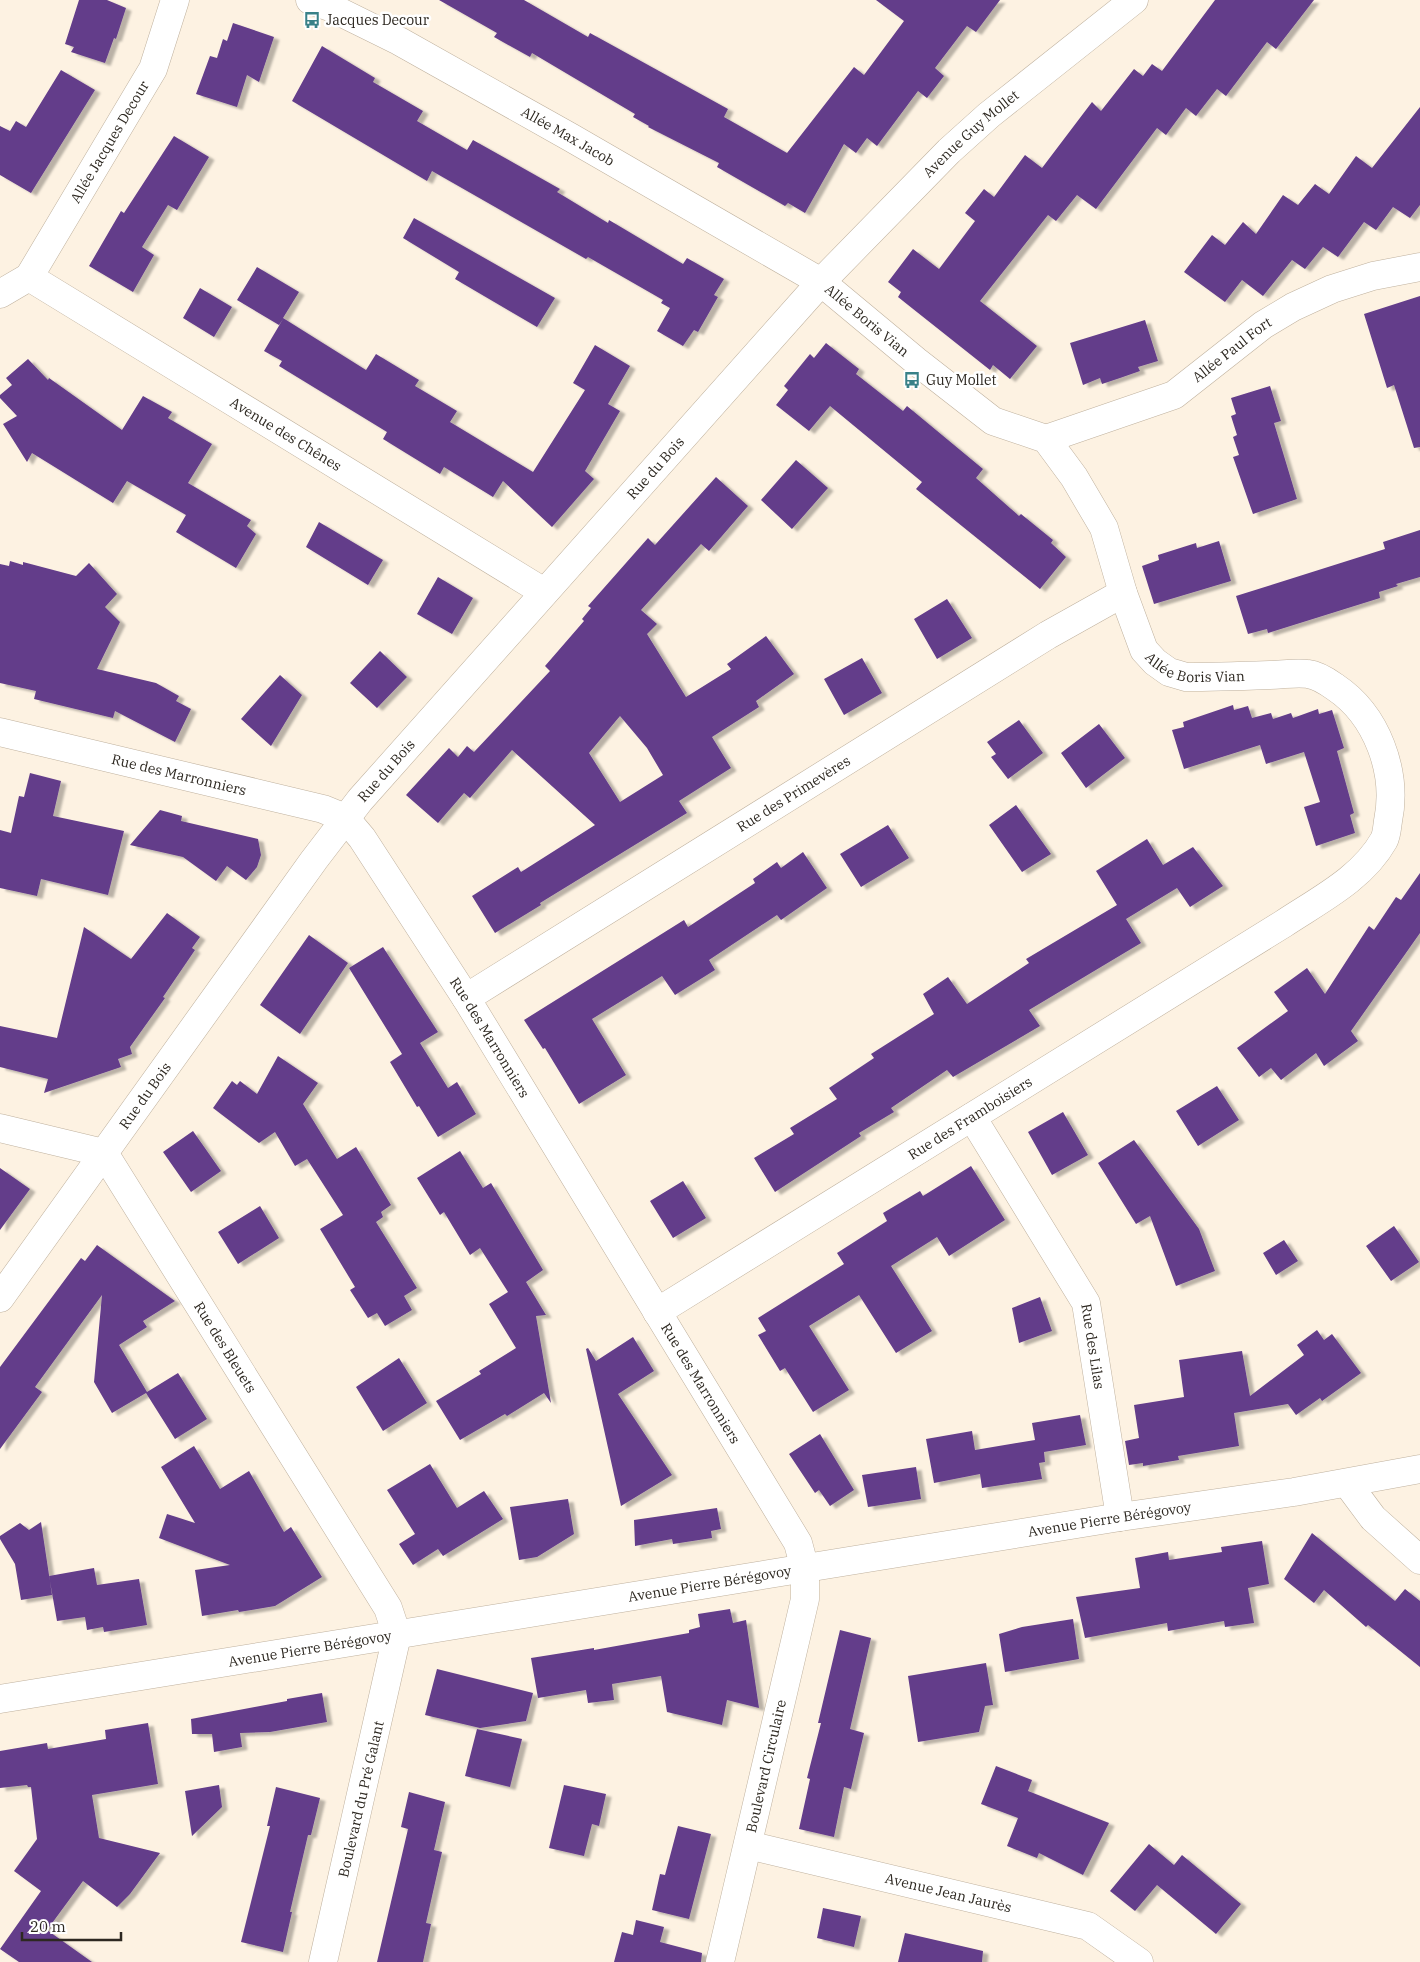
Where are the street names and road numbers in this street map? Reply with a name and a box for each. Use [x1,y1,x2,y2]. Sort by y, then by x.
street label: Allée Jacques Decour [66,77,153,206]
street label: Avenue Guy Mollet [919,86,1023,181]
street label: Allée Max Jacob [518,102,618,170]
street label: Allée Boris Vian [821,280,913,361]
street label: Allée Paul Fort [1189,313,1275,386]
street label: Avenue des Chênes [227,393,345,475]
street label: Rue du Bois [623,433,688,503]
street label: Allée Boris Vian [1141,648,1245,686]
street label: Rue du Bois [354,735,419,806]
street label: Rue des Marronniers [110,750,248,799]
street label: Rue des Primevères [733,751,854,836]
street label: Rue des Marronniers [446,974,534,1101]
street label: Rue du Bois [115,1059,175,1132]
street label: Rue des Framboisiers [905,1072,1036,1164]
street label: Rue des Bleuets [190,1298,261,1396]
street label: Rue des Lilas [1077,1302,1109,1391]
street label: Rue des Marronniers [657,1320,744,1447]
street label: Avenue Pierre Bérégovoy [1027,1498,1193,1541]
street label: Avenue Pierre Bérégovoy [627,1561,793,1606]
street label: Avenue Pierre Bérégovoy [227,1626,393,1671]
street label: Boulevard Circulaire [742,1698,790,1834]
street label: Boulevard du Pré Galant [334,1719,388,1879]
street label: Avenue Jean Jaurès [883,1869,1014,1917]

